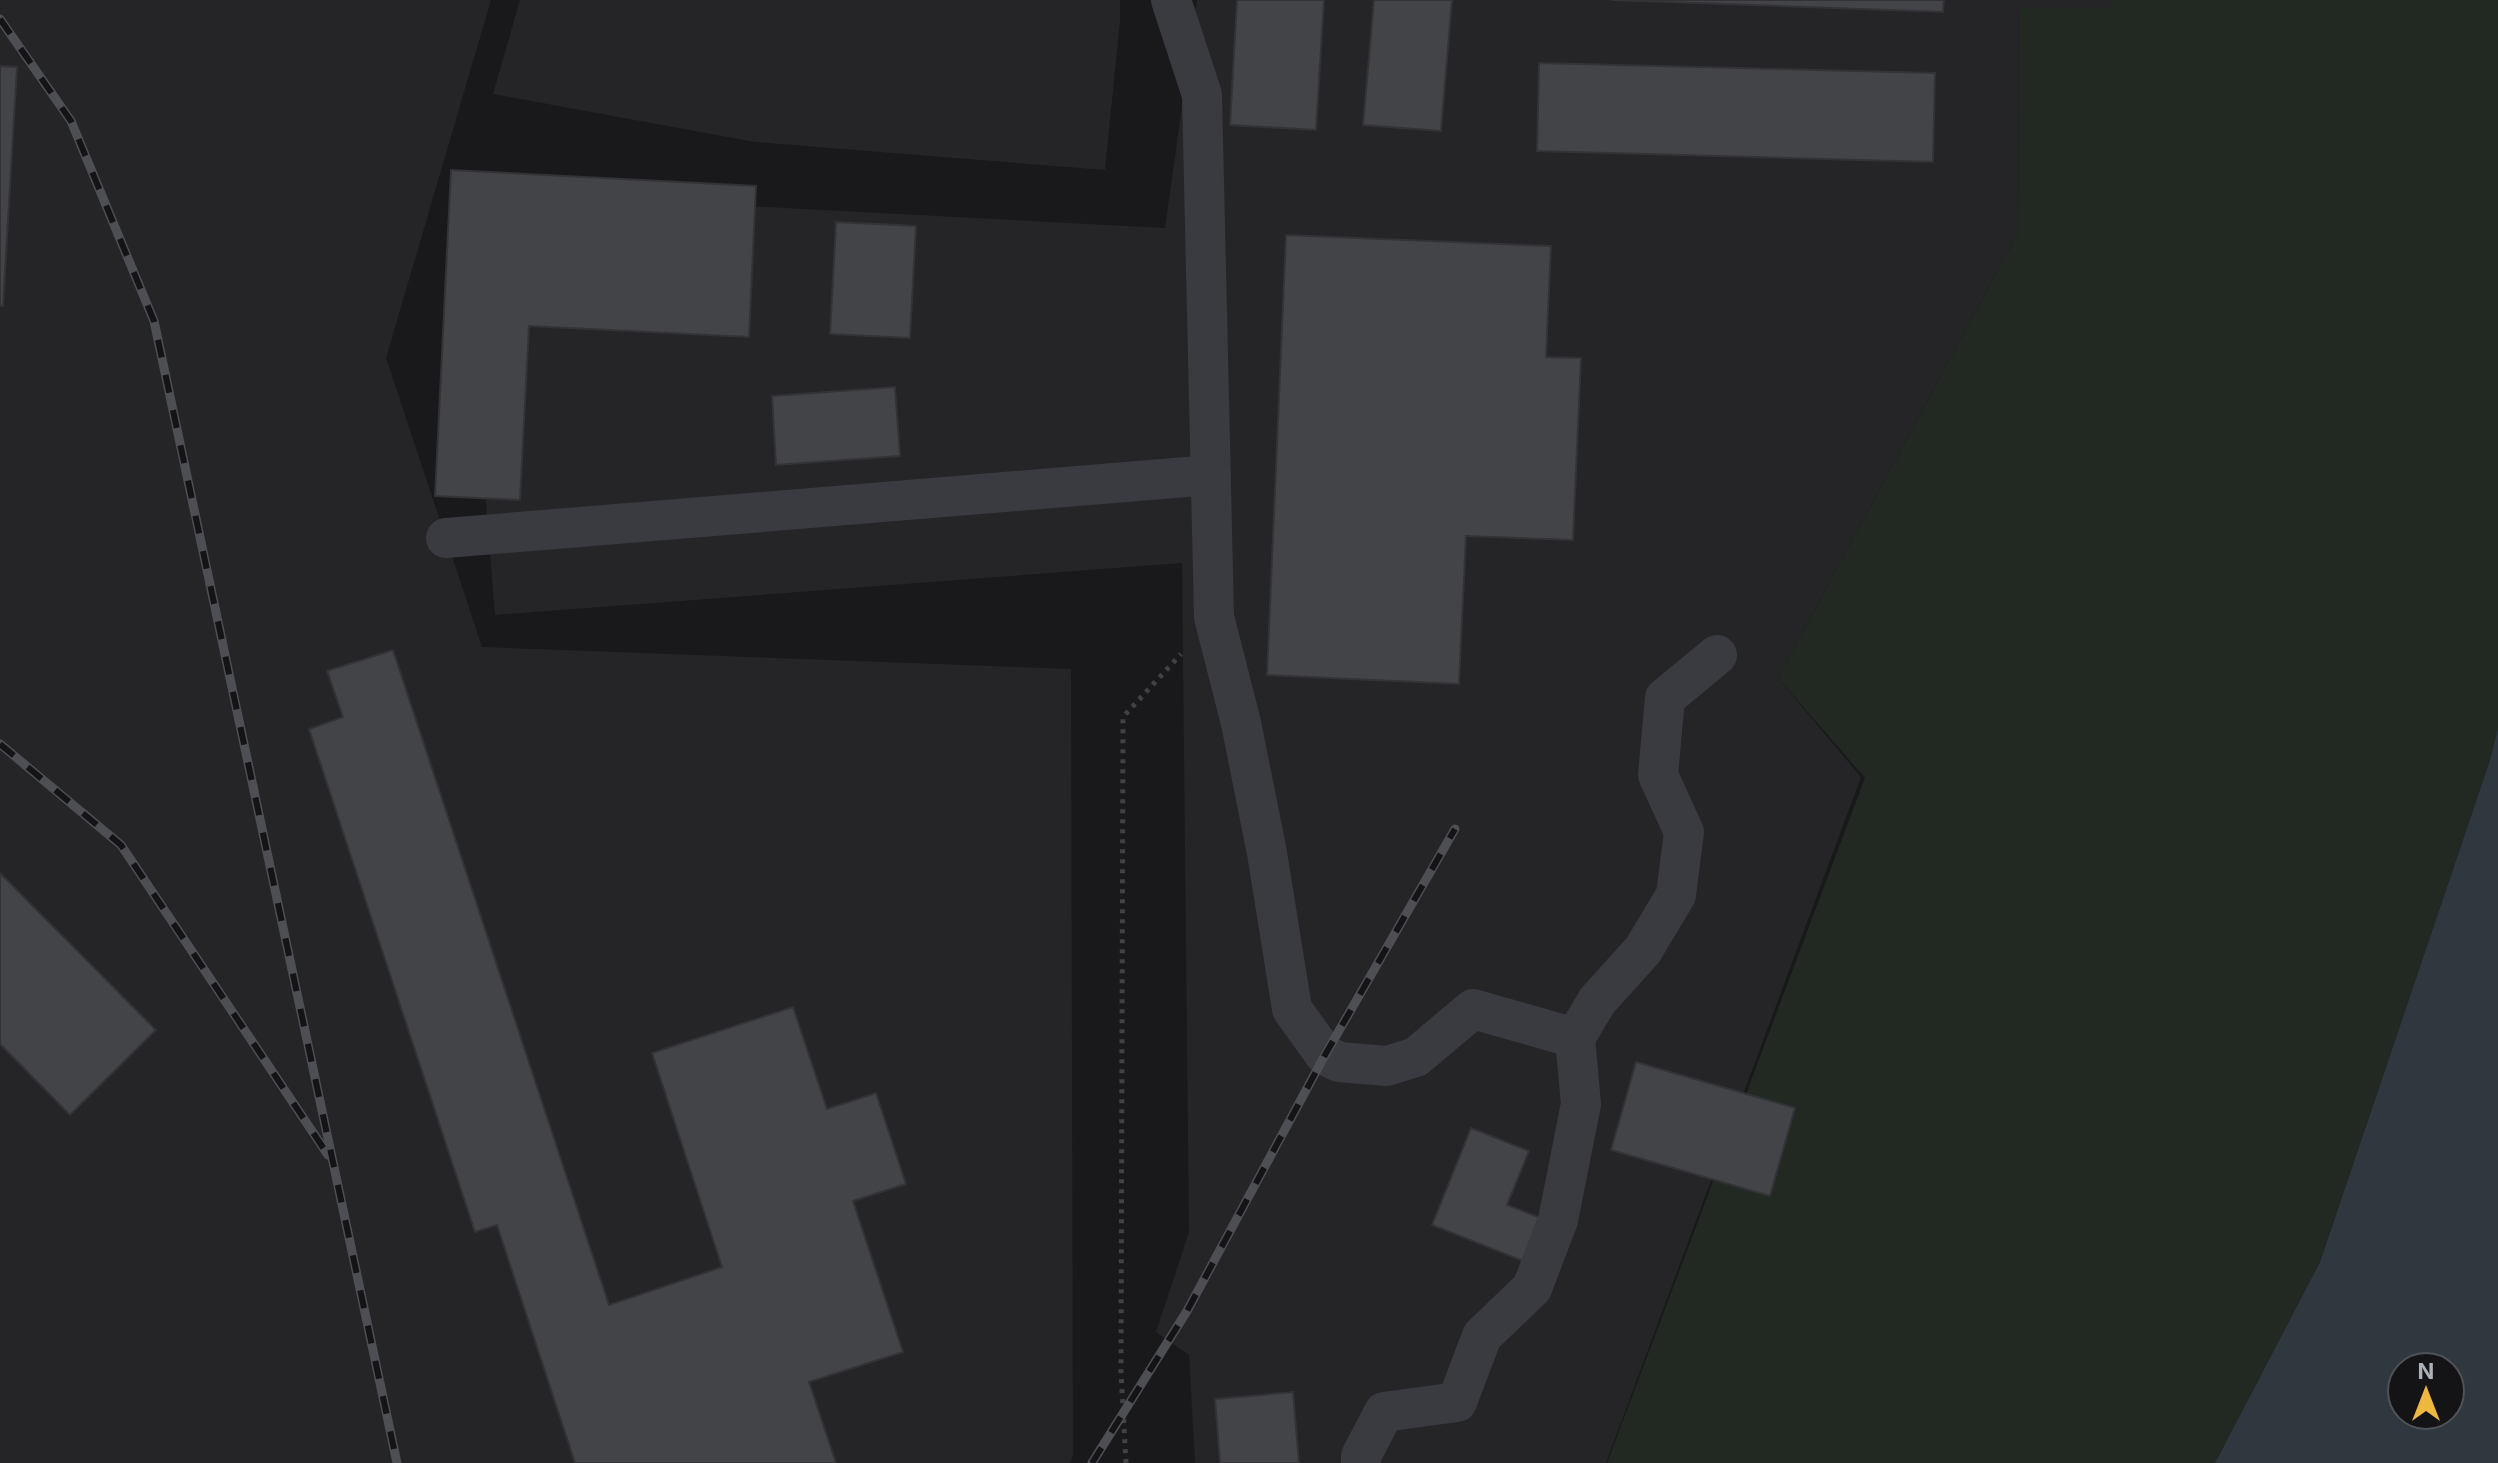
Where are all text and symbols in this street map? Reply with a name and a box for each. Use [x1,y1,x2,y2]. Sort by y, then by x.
north arrow [2386,1351,2466,1431]
text: N [2418,1358,2434,1384]

